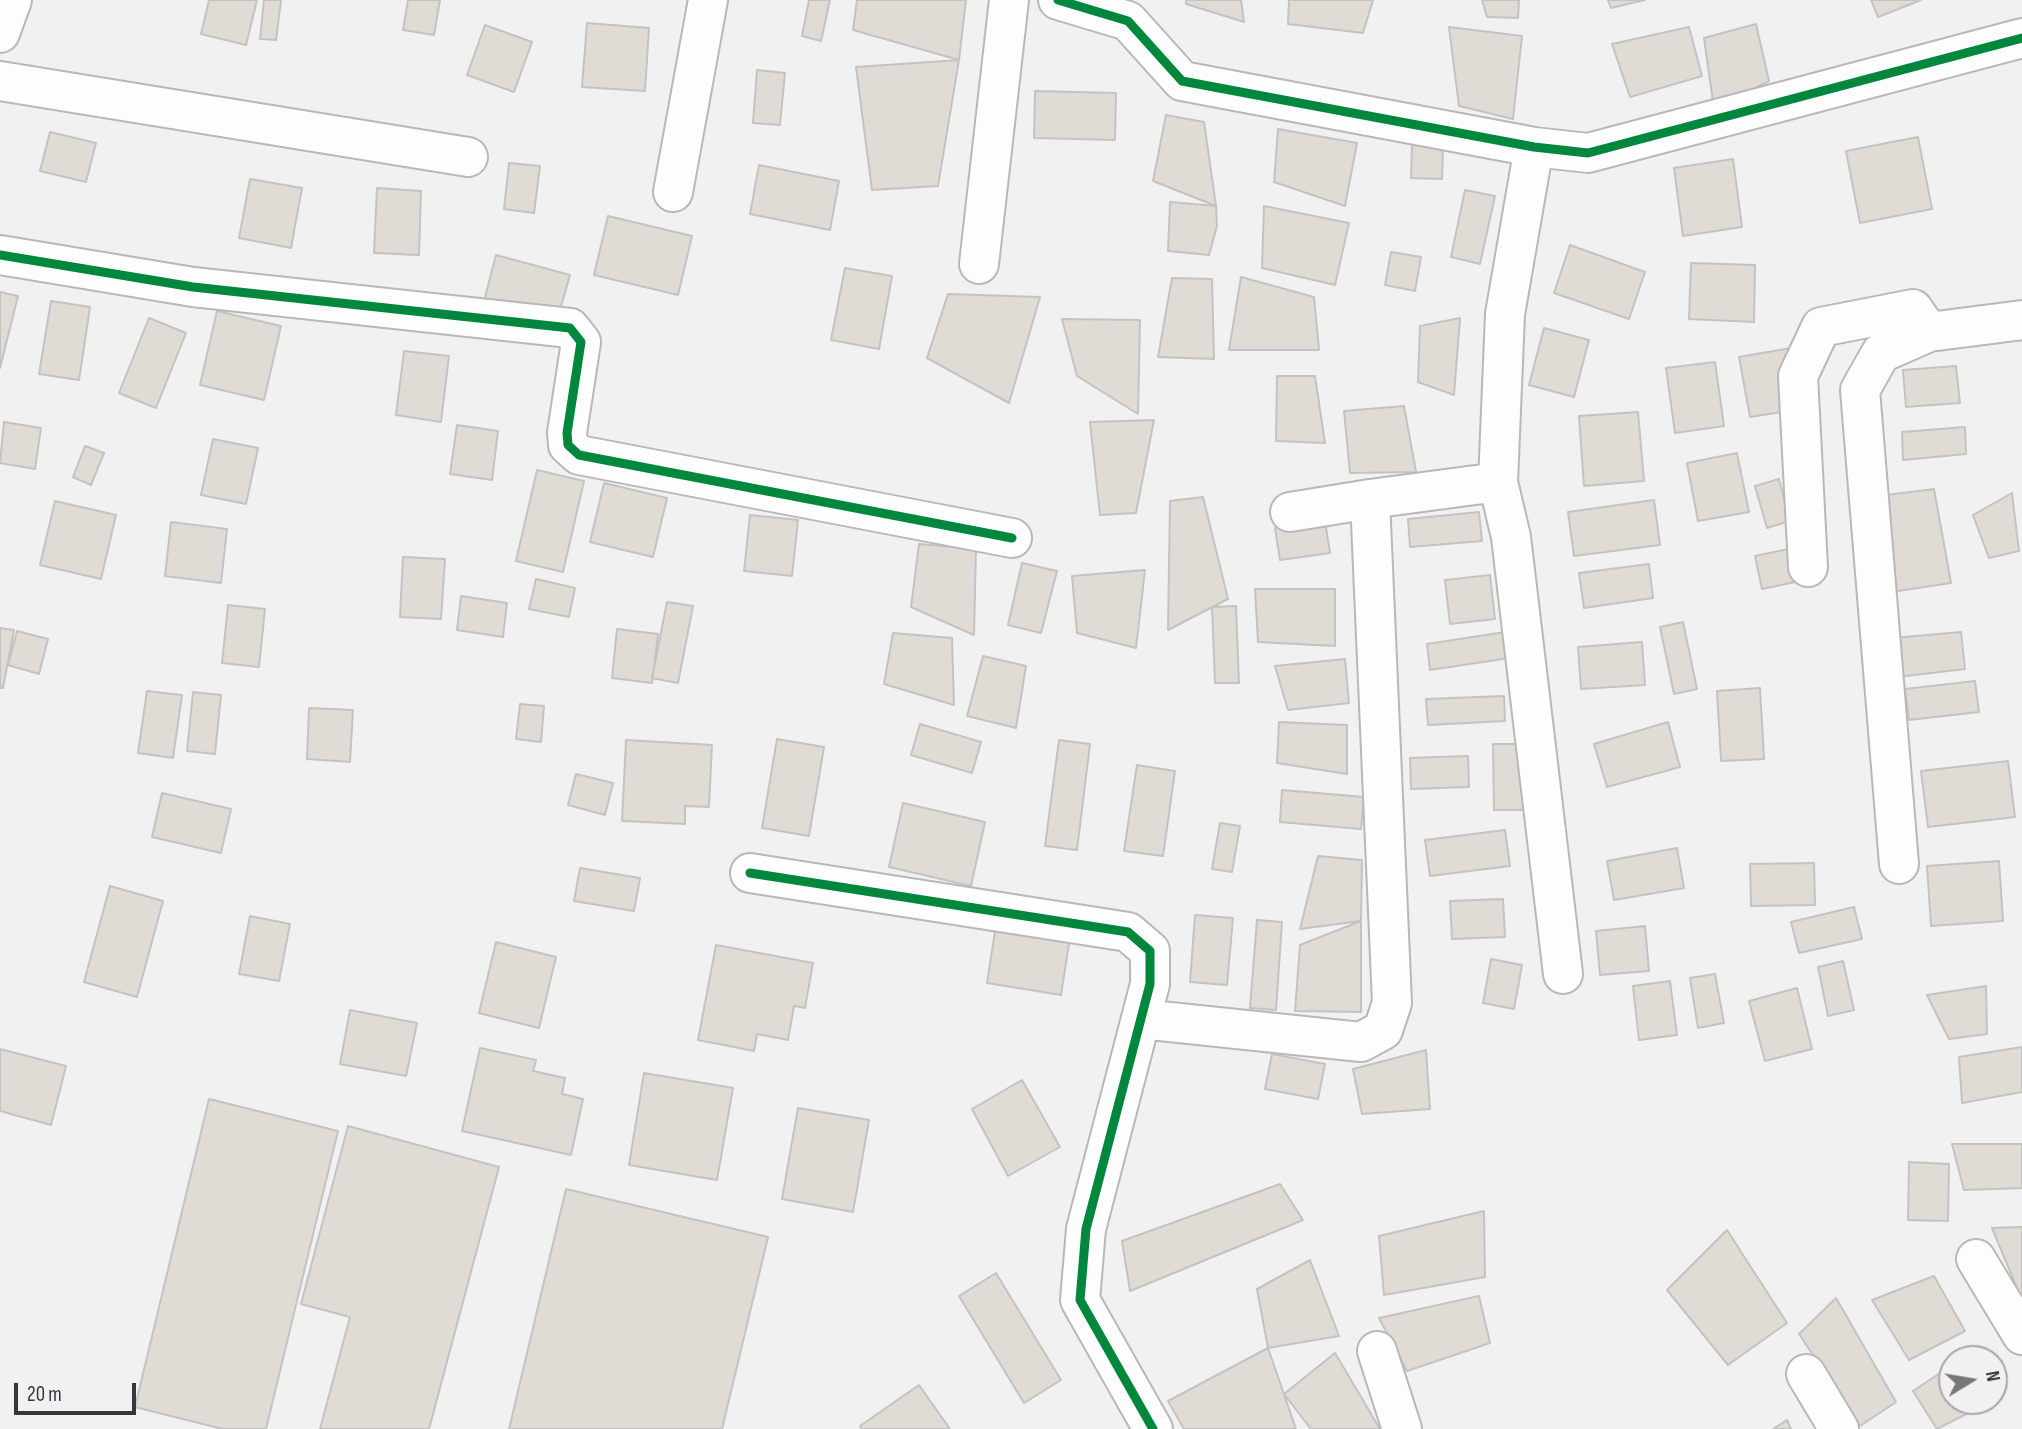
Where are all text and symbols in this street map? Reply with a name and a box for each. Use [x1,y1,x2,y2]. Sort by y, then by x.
north arrow [1938,1345,2008,1415]
text: N [1980,1369,2004,1383]
scale bar [18,1370,140,1414]
text: 20 m [27,1382,62,1407]

